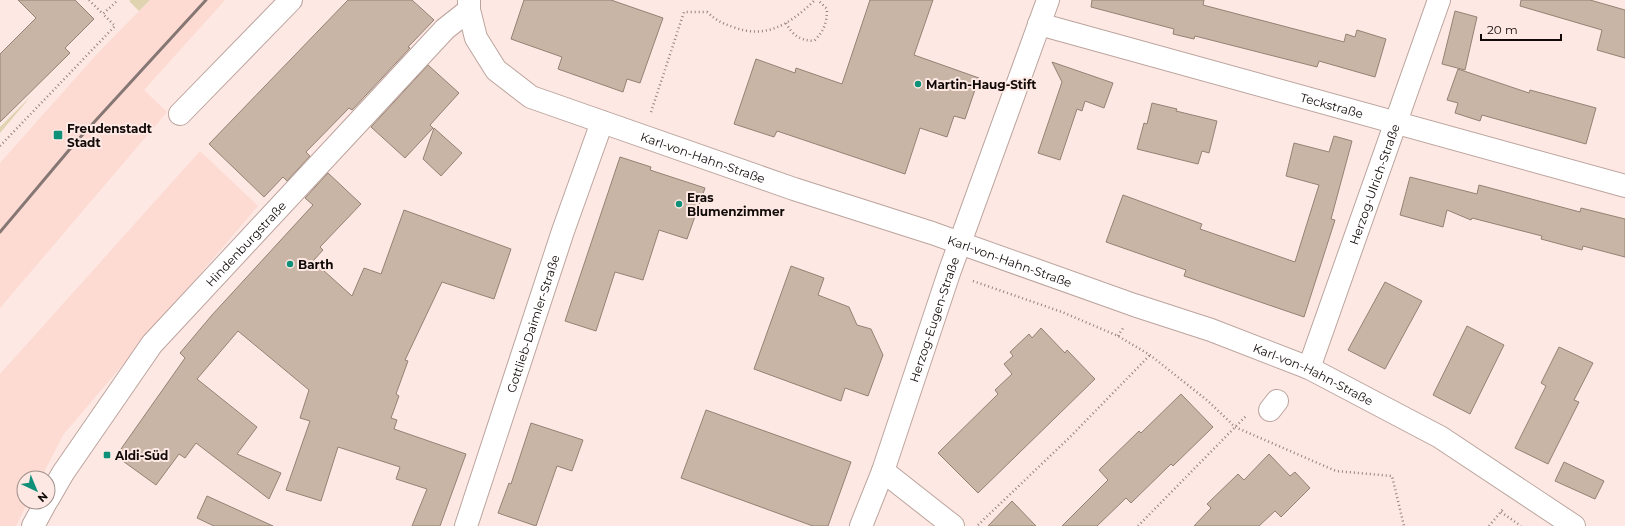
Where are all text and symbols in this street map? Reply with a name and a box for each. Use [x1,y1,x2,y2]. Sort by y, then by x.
scale bar [1481,16,1561,42]
text: 20 m [1487,22,1518,37]
place label: Martin-Haug-Stift [926,77,1037,92]
marker: Martin-Haug-Stift [913,79,923,89]
street label: Teckstraße [1299,89,1365,121]
place label: Freudenstadt Stadt [67,121,153,150]
street label: Herzog-Ulrich-Straße [1346,122,1402,247]
street label: Karl-von-Hahn-Straße [639,128,767,186]
marker: Freudenstadt Stadt [52,129,64,141]
place label: Eras Blumenzimmer [687,190,785,219]
street label: Hindenburgstraße [202,198,289,289]
marker: Eras Blumenzimmer [674,199,684,209]
street label: Karl-von-Hahn-Straße [946,232,1074,290]
street label: Gottlieb-Daimler-Straße [503,253,562,395]
street label: Herzog-Eugen-Straße [906,255,962,384]
place label: Barth [298,257,333,272]
marker: Barth [285,259,295,269]
street label: Karl-von-Hahn-Straße [1251,340,1376,408]
place label: Aldi-Süd [114,448,168,463]
marker: Aldi-Süd [102,450,112,460]
north arrow [16,470,56,510]
text: N [35,489,51,505]

